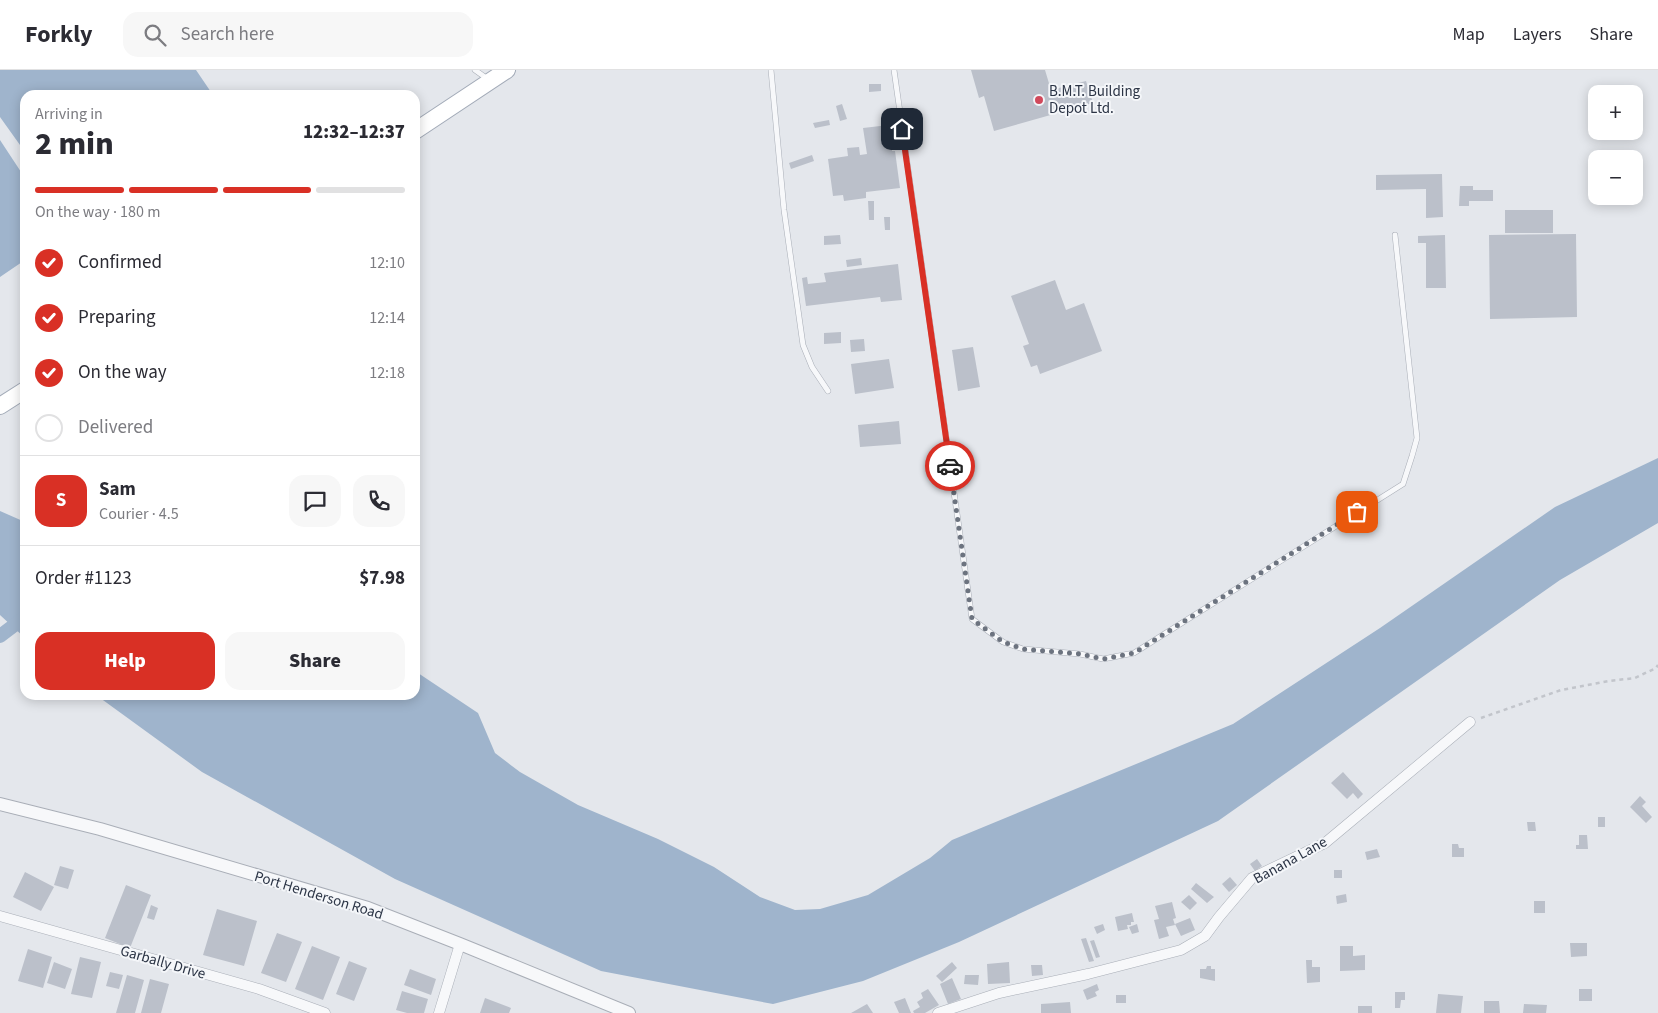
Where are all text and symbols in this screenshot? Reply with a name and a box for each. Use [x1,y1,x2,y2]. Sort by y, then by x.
search box [123,12,473,57]
text: Forkly [25,17,93,52]
icon: search [141,21,169,49]
text: Search here [181,21,274,48]
text: Map [1453,22,1485,47]
text: Layers [1513,22,1562,47]
text: Share [1590,22,1633,47]
place label: B.M.T. Building Depot Ltd. [1049,81,1141,119]
map controls [1588,85,1643,205]
button: + [1588,85,1643,140]
marker: B.M.T. Building Depot Ltd. [1033,94,1045,106]
text: Arriving in [35,103,103,125]
pin [881,108,923,150]
icon: home [888,115,916,143]
text: 12:32–12:37 [303,119,405,146]
text: 2 min [35,121,114,167]
button: − [1588,150,1643,205]
text: On the way · 180 m [35,201,160,223]
icon: check [35,249,63,277]
text: Confirmed [78,249,162,276]
text: 12:10 [369,252,405,274]
icon: check [35,304,63,332]
text: Preparing [78,304,156,331]
text: 12:14 [369,307,405,329]
icon: check [35,359,63,387]
text: On the way [78,359,167,386]
text: 12:18 [369,362,405,384]
text: Delivered [78,414,153,441]
courier [925,441,975,491]
icon: car [936,452,964,480]
button: chat [289,475,341,527]
button: phone [353,475,405,527]
text: Sam [99,476,136,503]
text: S [56,487,66,514]
pin [1336,491,1378,533]
icon: bag [1343,498,1371,526]
text: Courier · 4.5 [99,503,179,525]
text: Order #1123 [35,565,132,592]
text: $7.98 [359,565,405,592]
button: Help [35,632,215,690]
button: Share [225,632,405,690]
street label: Banana Lane [1250,832,1331,889]
street label: Port Henderson Road [252,866,386,925]
street label: Garbally Drive [118,940,208,985]

